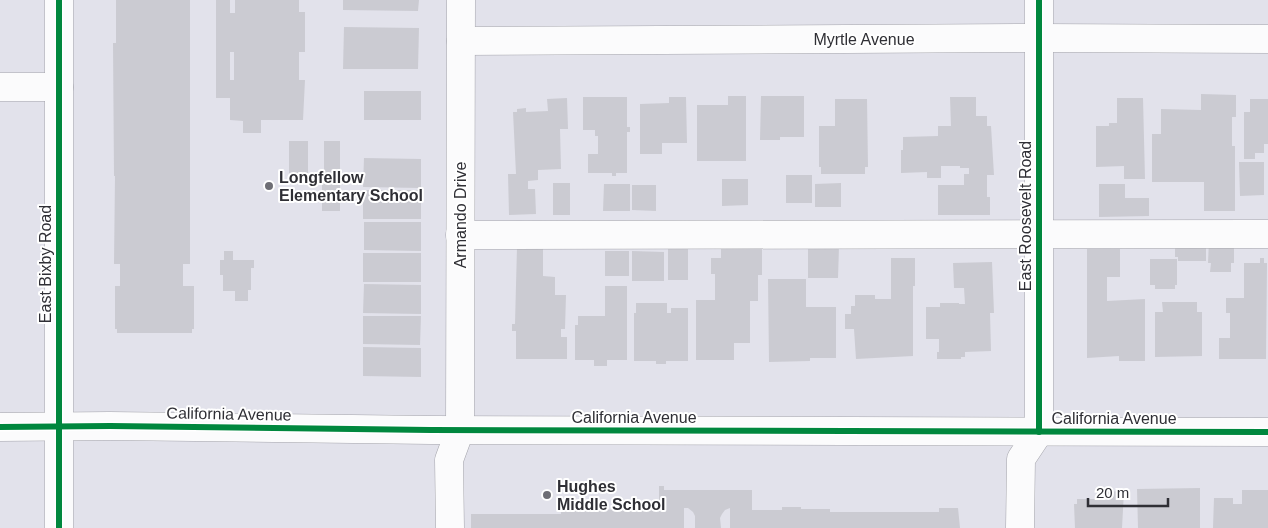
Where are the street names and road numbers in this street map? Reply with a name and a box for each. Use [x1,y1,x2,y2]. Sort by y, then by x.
street label: Myrtle Avenue [813,31,915,48]
street label: East Roosevelt Road [1017,141,1034,291]
street label: Armando Drive [452,162,469,268]
street label: East Bixby Road [37,205,54,323]
street label: California Avenue [166,404,292,424]
street label: California Avenue [571,409,697,426]
street label: California Avenue [1051,410,1177,427]

